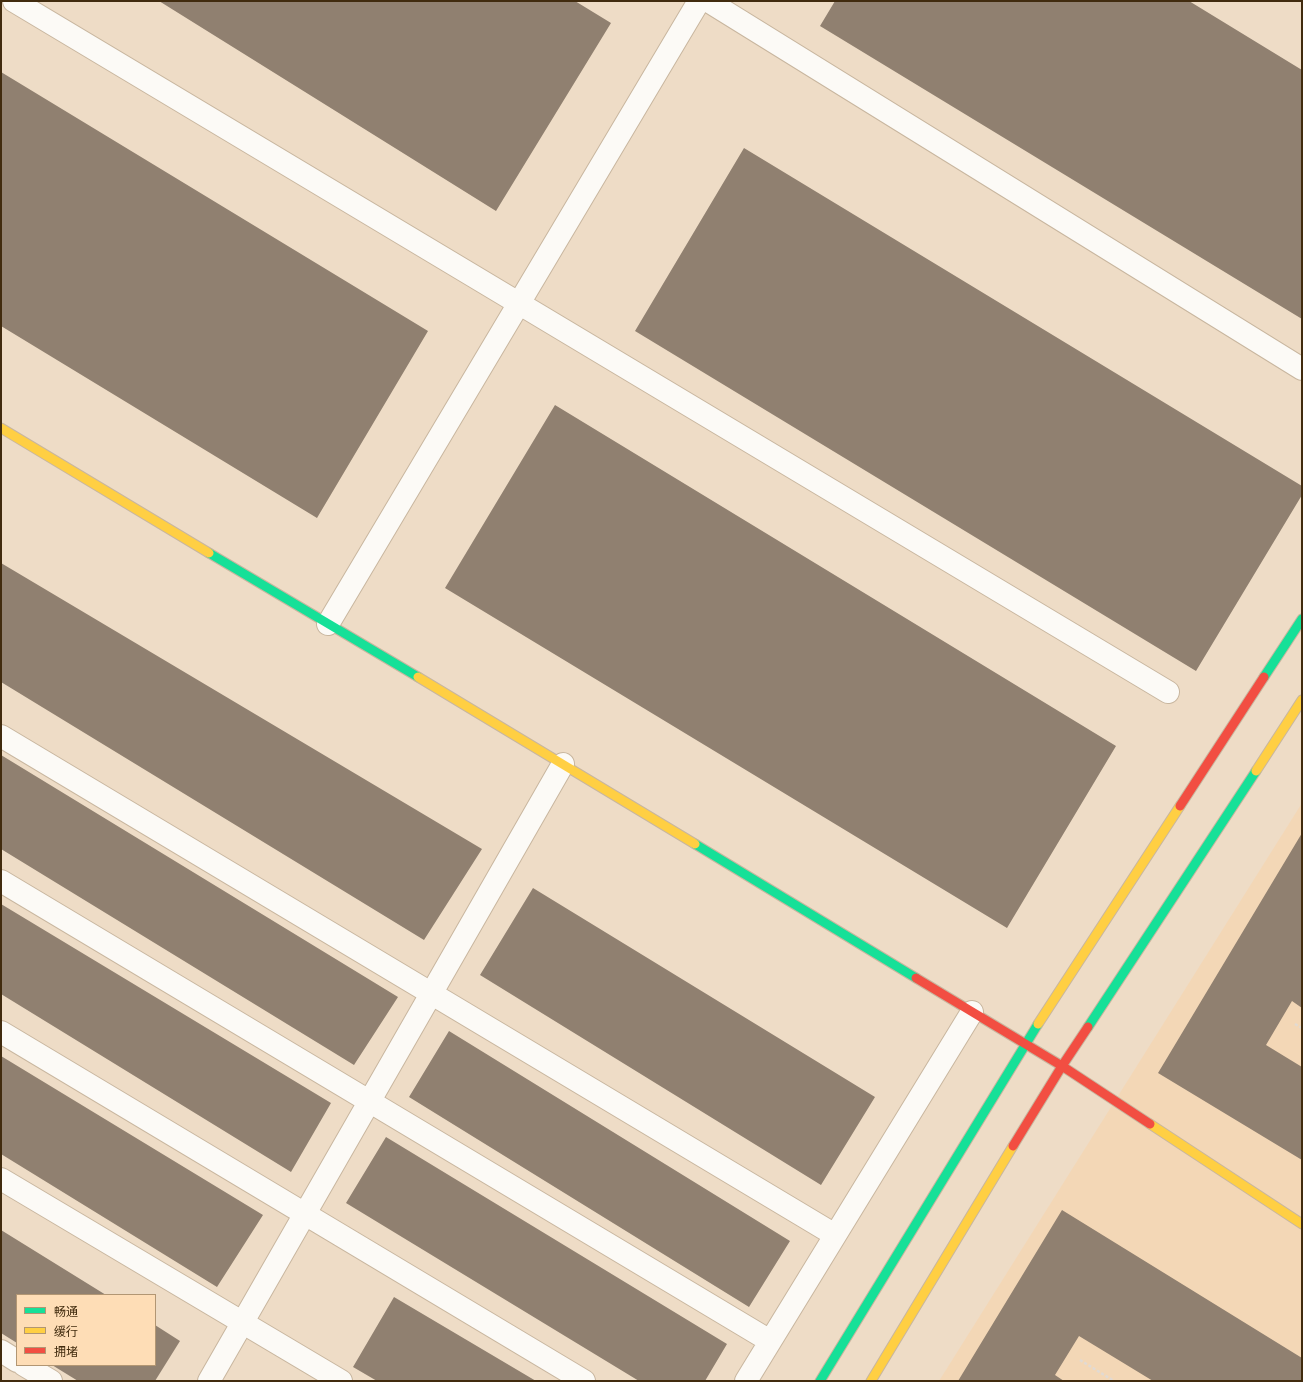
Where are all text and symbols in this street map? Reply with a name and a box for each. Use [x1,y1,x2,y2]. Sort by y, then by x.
legend [16,1294,156,1366]
text: 畅通 [54,1304,78,1319]
text: 缓行 [54,1324,78,1339]
text: 拥堵 [54,1344,78,1359]

